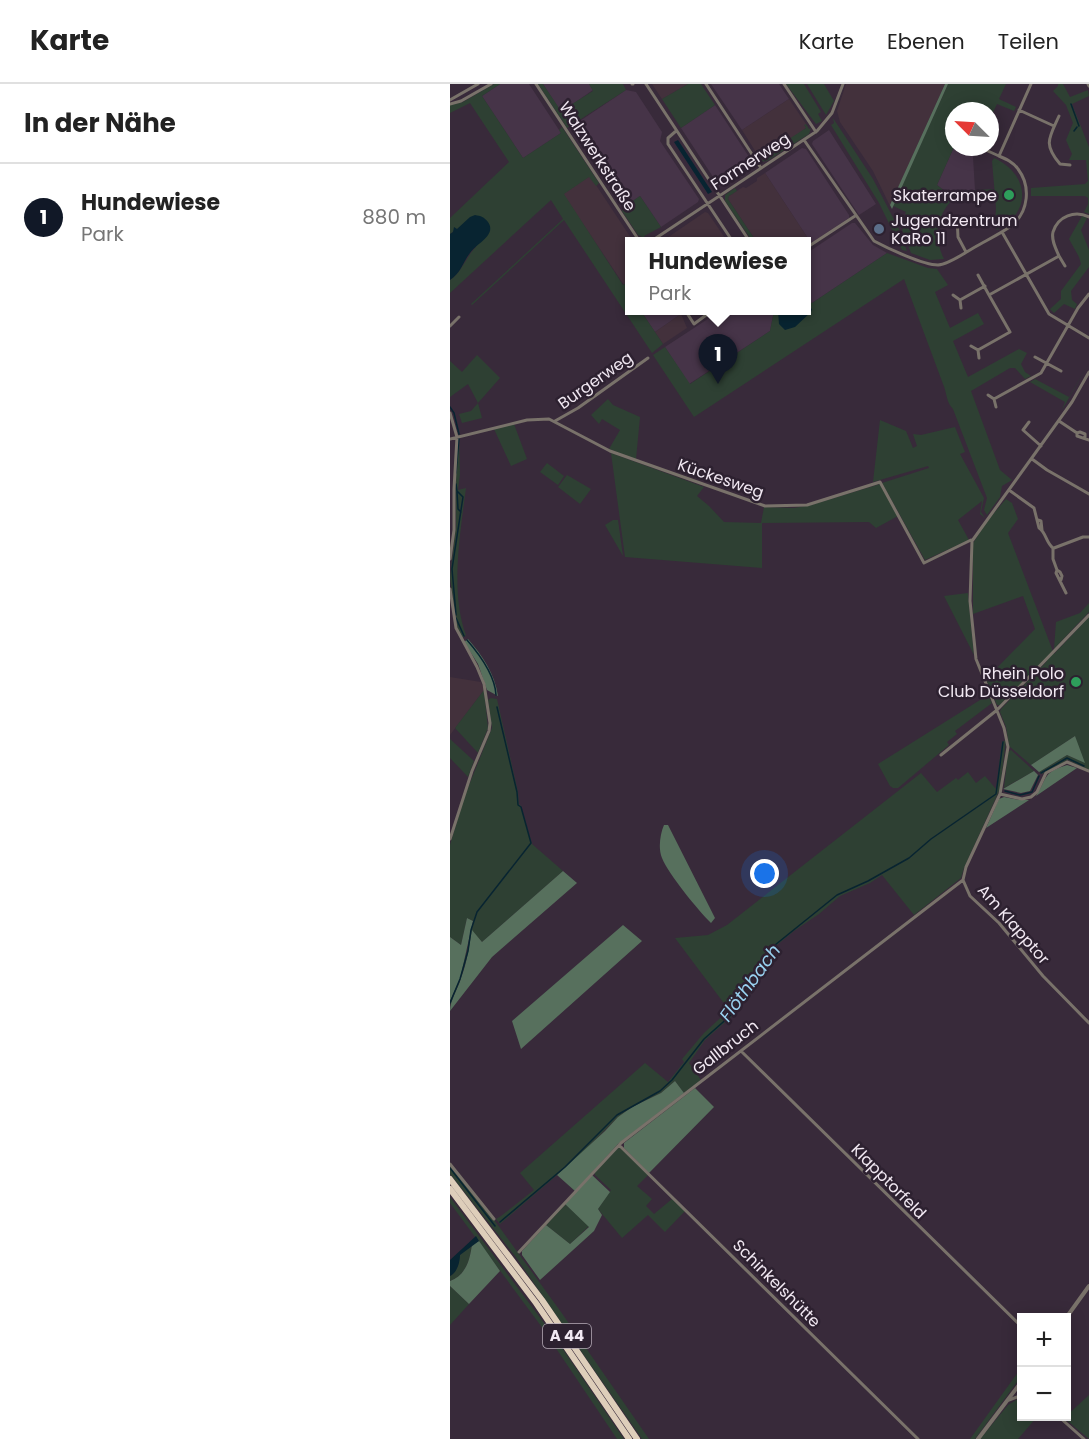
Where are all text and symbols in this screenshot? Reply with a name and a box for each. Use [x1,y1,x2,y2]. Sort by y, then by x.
text: Karte [30,21,109,60]
text: Karte [799,27,854,56]
text: Ebenen [887,27,965,56]
text: Teilen [998,27,1059,56]
street label: Walzwerkstraße [553,97,642,216]
north arrow [945,102,999,156]
text: In der Nähe [24,105,176,141]
street label: Formerweg [706,127,794,196]
place label: Skaterrampe [893,184,997,207]
text: Hundewiese [81,187,220,218]
marker: Skaterrampe [1002,188,1016,202]
text: 1 [40,203,47,231]
text: 880 m [362,203,426,231]
place label: Jugendzentrum KaRo 11 [891,209,1017,250]
text: Park [81,220,124,248]
marker: Jugendzentrum KaRo 11 [872,222,886,236]
popup [625,237,811,315]
text: Hundewiese [648,246,788,277]
text: Park [648,279,691,307]
pin: 1 [698,334,738,384]
street label: Burgerweg [553,346,637,415]
street label: Kückesweg [675,453,767,504]
place label: Rhein Polo Club Düsseldorf [938,662,1064,703]
marker: Rhein Polo Club Düsseldorf [1069,675,1083,689]
your location [750,859,779,888]
street label: Am Klapptor [972,879,1055,969]
water label: Flöthbach [713,939,786,1026]
street label: Gallbruch [687,1014,763,1081]
street label: Klapptorfeld [846,1139,931,1224]
street label: Schinkelshütte [727,1234,826,1333]
map controls [1017,1313,1071,1421]
button: + [1017,1313,1071,1367]
road number: A 44 [543,1324,591,1348]
button: − [1017,1367,1071,1421]

